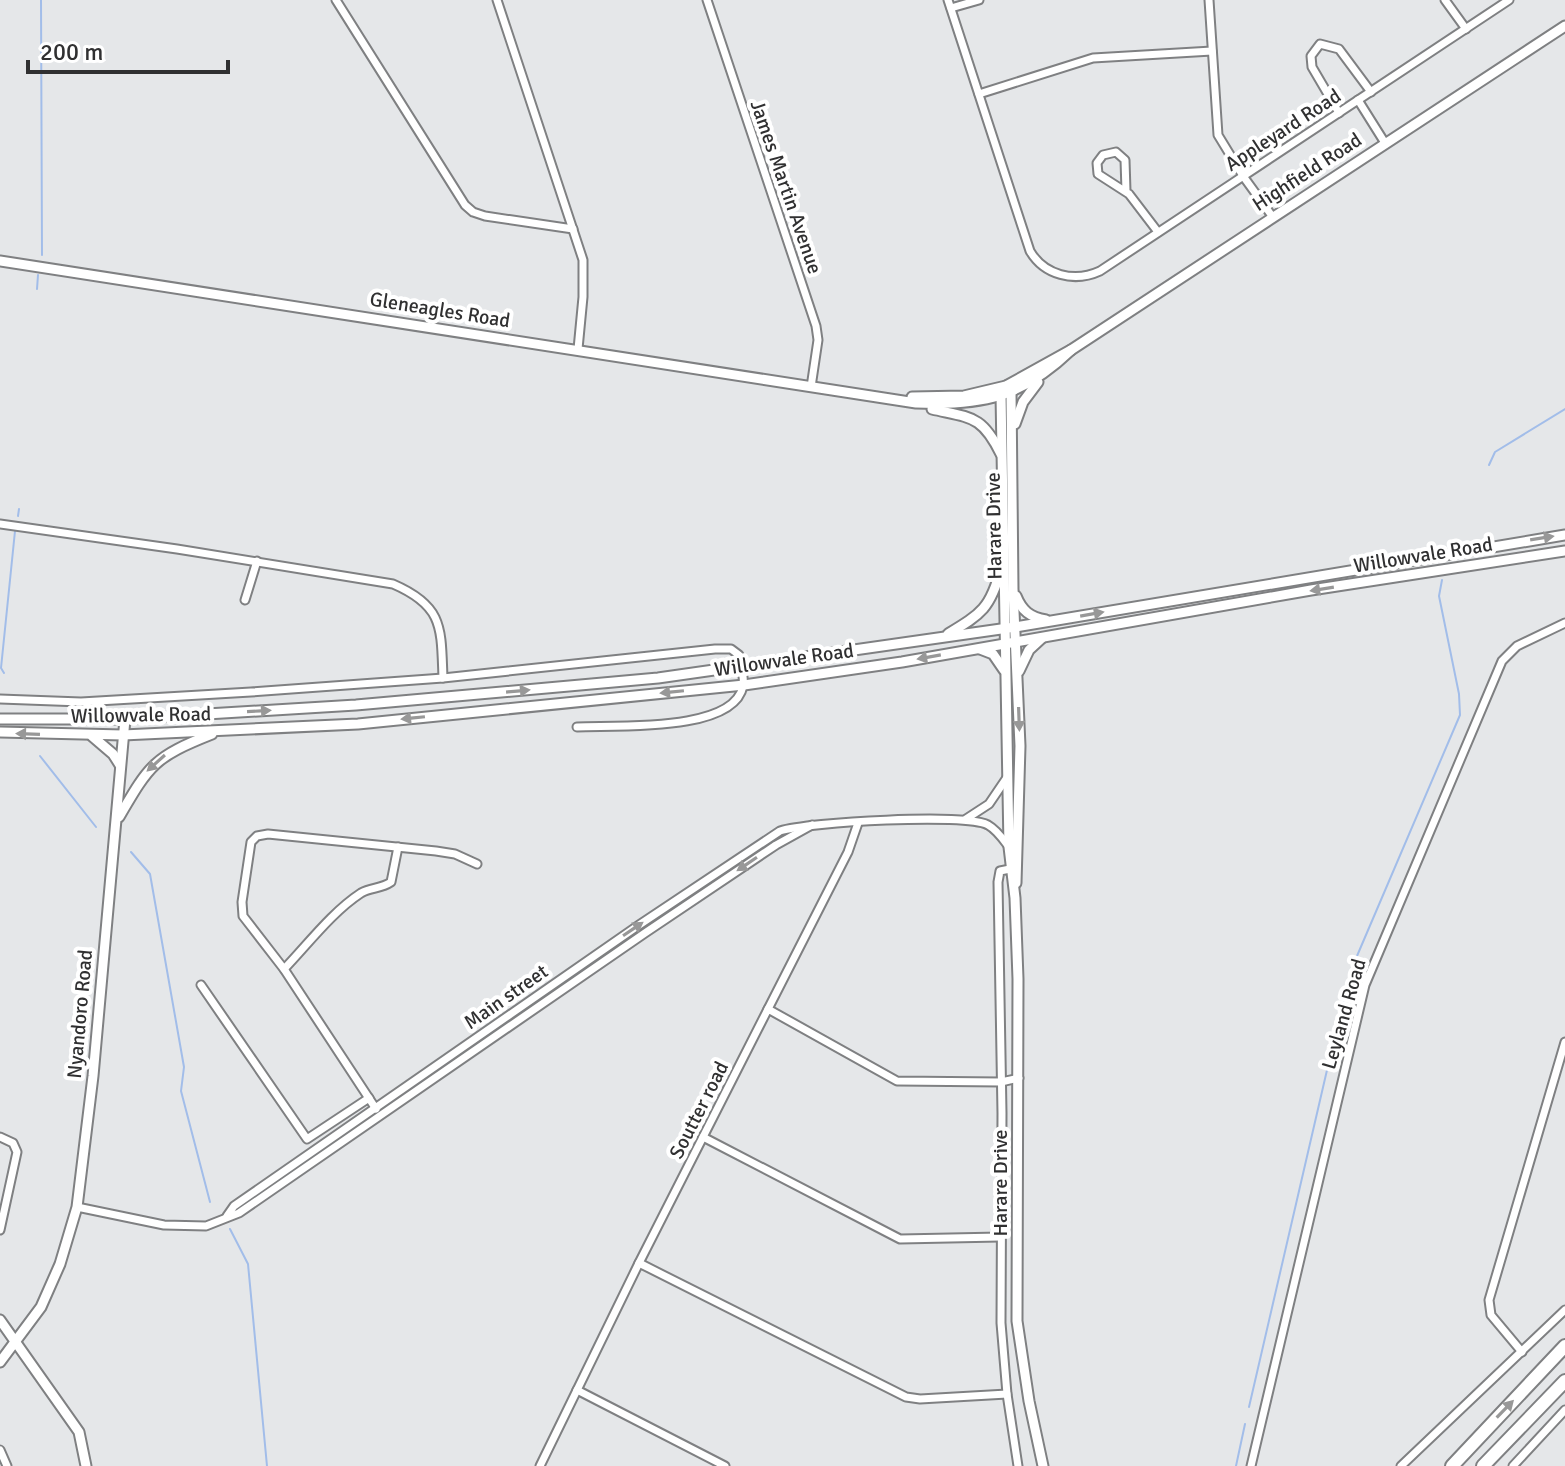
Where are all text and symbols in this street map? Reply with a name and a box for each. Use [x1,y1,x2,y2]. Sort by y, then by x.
scale bar [28,24,228,74]
text: 200 m [40,37,103,67]
street label: Appleyard Road [1220,83,1346,177]
street label: James Martin Avenue [745,97,827,277]
street label: Highfield Road [1248,127,1366,217]
street label: Gleneagles Road [368,287,512,333]
street label: Harare Drive [981,472,1007,580]
street label: Willowvale Road [1352,532,1494,578]
one-way arrow [1530,532,1555,544]
one-way arrow [1309,583,1334,595]
one-way arrow [1080,607,1105,619]
street label: Willowvale Road [713,638,855,682]
one-way arrow [916,652,941,664]
one-way arrow [506,684,531,697]
one-way arrow [659,686,684,699]
street label: Willowvale Road [71,701,211,729]
one-way arrow [247,704,272,717]
one-way arrow [1013,707,1026,732]
one-way arrow [400,712,425,725]
one-way arrow [15,728,40,741]
one-way arrow [147,754,167,771]
one-way arrow [736,857,758,871]
one-way arrow [623,922,644,937]
street label: Nyandoro Road [62,948,98,1080]
street label: Leyland Road [1316,956,1372,1072]
street label: Main street [459,959,553,1035]
street label: Soutter road [664,1057,734,1163]
street label: Harare Drive [988,1129,1013,1237]
one-way arrow [1496,1400,1514,1419]

